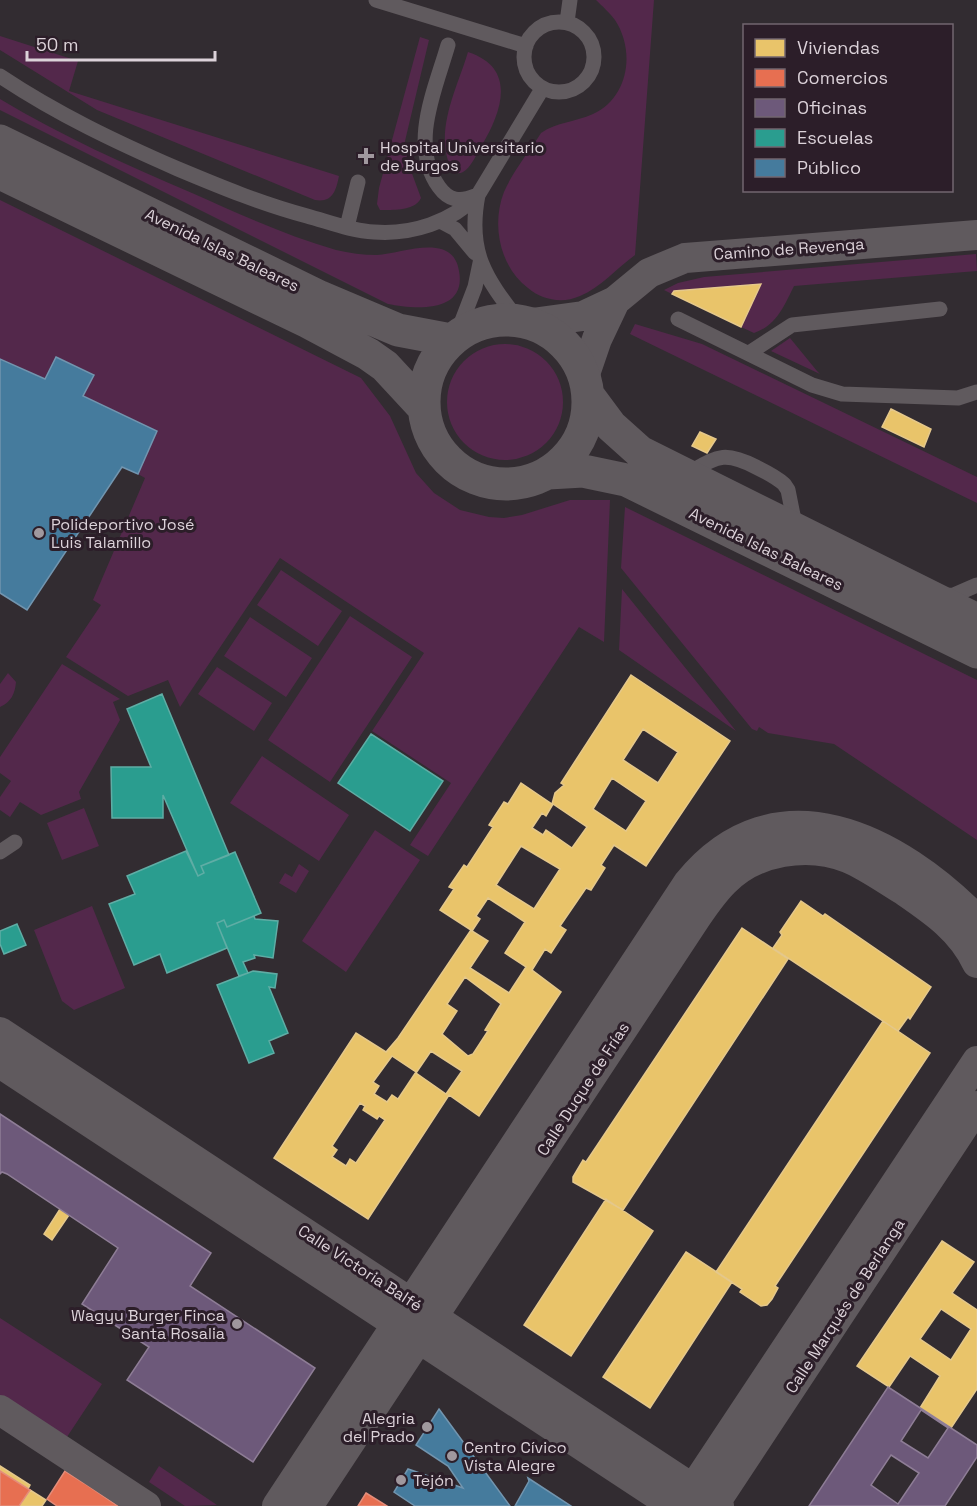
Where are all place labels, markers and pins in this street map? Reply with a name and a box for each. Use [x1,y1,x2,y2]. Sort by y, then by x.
place label: Hospital Universitario de Burgos [380,137,544,176]
marker: Hospital Universitario de Burgos [357,147,375,165]
place label: Polideportivo José Luis Talamillo [51,514,195,553]
marker: Polideportivo José Luis Talamillo [32,526,46,540]
place label: Wagyu Burger Finca Santa Rosalia [71,1305,225,1344]
marker: Wagyu Burger Finca Santa Rosalia [230,1317,244,1331]
place label: Alegria del Prado [343,1408,415,1447]
marker: Alegria del Prado [420,1420,434,1434]
place label: Centro Cívico Vista Alegre [464,1437,567,1476]
marker: Centro Cívico Vista Alegre [445,1449,459,1463]
place label: Tejón [413,1470,454,1491]
marker: Tejón [394,1473,408,1487]

